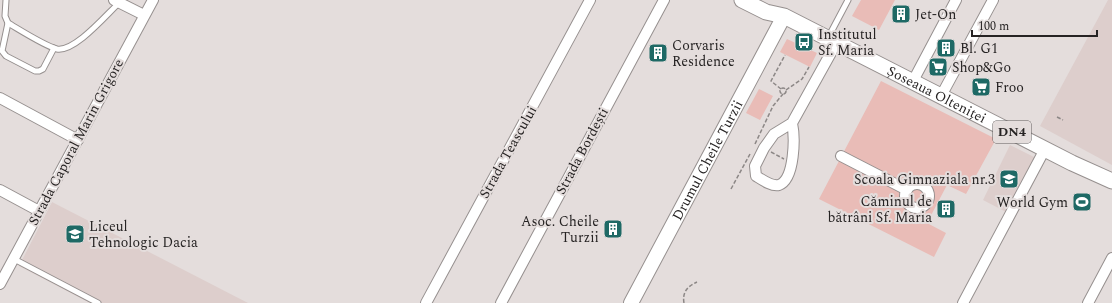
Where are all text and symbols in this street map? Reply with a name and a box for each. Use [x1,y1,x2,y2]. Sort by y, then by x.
building icon: Jet-On [890,3,912,25]
place label: Jet-On [915,4,956,25]
scale bar [972,12,1097,38]
text: 100 m [978,17,1009,36]
place label: Institutul Sf. Maria [818,24,877,61]
bus stop icon: Institutul Sf. Maria [793,31,815,53]
place label: Corvaris Residence [672,35,735,72]
building icon: Bl. G1 [935,37,957,59]
place label: Bl. G1 [960,38,998,59]
building icon: Corvaris Residence [647,42,669,64]
street label: Strada Caporal Marin Grigore [23,55,129,229]
supermarket icon: Shop&Go [927,56,949,78]
place label: Shop&Go [952,57,1011,78]
street label: Șoseaua Olteniței [884,60,990,128]
supermarket icon: Froo [970,76,992,98]
place label: Froo [995,77,1024,98]
street label: Drumul Cheile Turzii [666,96,748,224]
street label: Strada Teascului [474,102,542,202]
street label: Strada Bordești [550,104,614,198]
road number: DN4 [993,121,1031,143]
school or university icon: Scoala Gimnaziala nr.3 [998,168,1020,190]
place label: Scoala Gimnaziala nr.3 [854,169,995,190]
place label: Căminul de bătrâni Sf. Maria [828,191,932,228]
sports icon: World Gym [1071,191,1093,213]
place label: World Gym [996,192,1068,213]
building icon: Căminul de bătrâni Sf. Maria [935,198,957,220]
place label: Asoc. Cheile Turzii [521,211,599,248]
place label: Liceul Tehnologic Dacia [89,216,198,253]
building icon: Asoc. Cheile Turzii [602,218,624,240]
school or university icon: Liceul Tehnologic Dacia [64,223,86,245]

